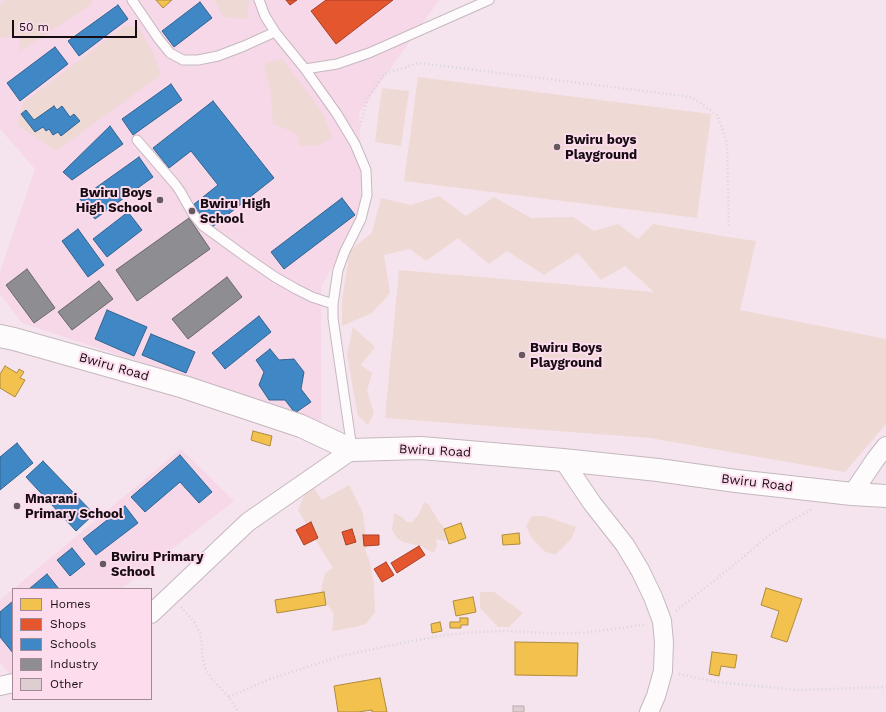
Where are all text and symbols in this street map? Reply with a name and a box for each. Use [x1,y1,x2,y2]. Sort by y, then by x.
scale bar [14,12,139,38]
text: 50 m [19,20,49,34]
place label: Bwiru boys Playground [565,132,637,163]
marker: Bwiru boys Playground [552,142,562,152]
place label: Bwiru Boys High School [76,185,152,216]
marker: Bwiru Boys High School [155,195,165,205]
place label: Bwiru High School [200,196,270,227]
marker: Bwiru High School [187,206,197,216]
place label: Bwiru Boys Playground [530,340,602,371]
street label: Bwiru Road [77,350,151,384]
marker: Bwiru Boys Playground [517,350,527,360]
street label: Bwiru Road [398,441,472,461]
street label: Bwiru Road [720,471,794,495]
place label: Mnarani Primary School [25,491,123,522]
marker: Mnarani Primary School [12,501,22,511]
place label: Bwiru Primary School [111,549,203,580]
marker: Bwiru Primary School [98,559,108,569]
legend [12,588,152,700]
text: Homes [50,597,91,611]
text: Shops [50,617,86,631]
text: Schools [50,637,96,651]
text: Industry [50,657,98,671]
text: Other [50,677,83,691]

